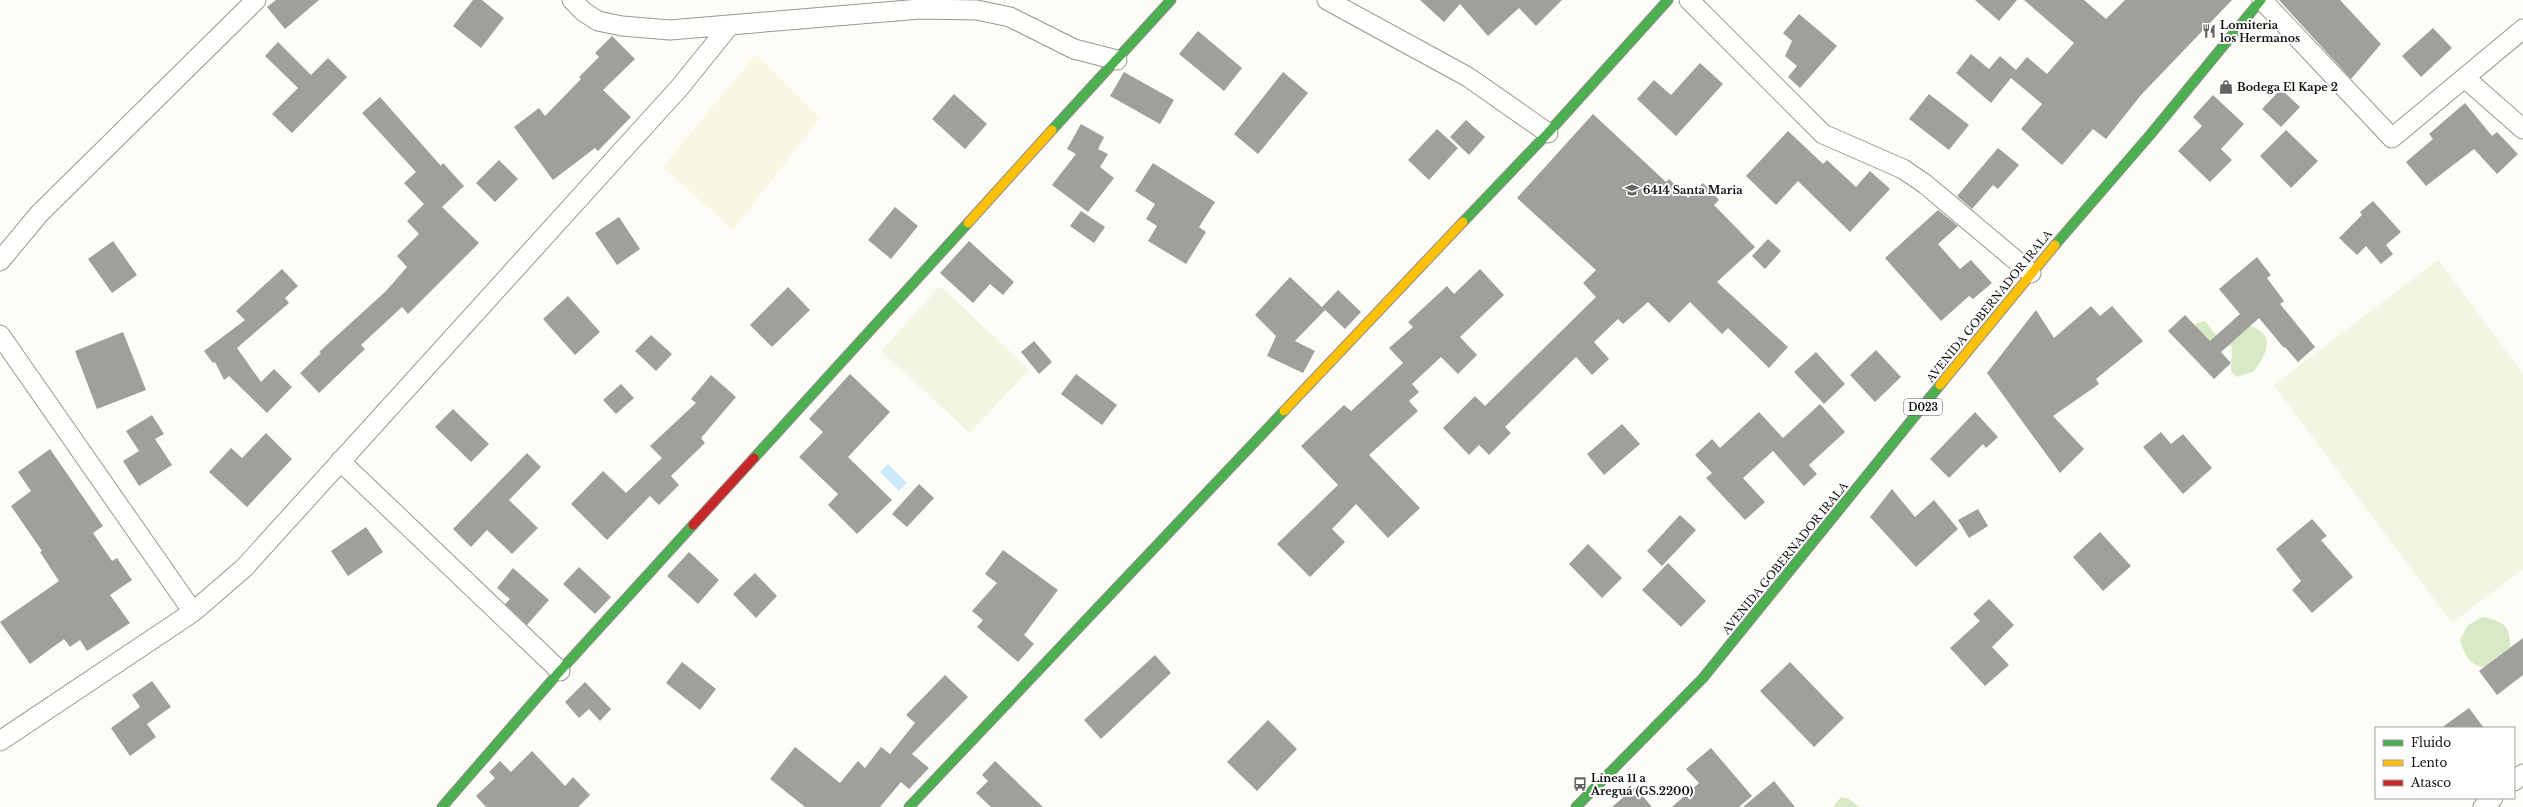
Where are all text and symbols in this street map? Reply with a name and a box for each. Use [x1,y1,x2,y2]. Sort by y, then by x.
place label: Lomiteria los Hermanos [2220,18,2300,45]
restaurant icon: Lomiteria los Hermanos [2201,23,2217,39]
shop icon: Bodega El Kape 2 [2218,79,2234,95]
place label: Bodega El Kape 2 [2237,80,2338,94]
school or university icon: 6414 Santa Maria [1624,182,1640,198]
place label: 6414 Santa Maria [1643,183,1743,197]
street label: AVENIDA GOBERNADOR IRALA [1922,227,2055,386]
road number: D023 [1904,399,1942,415]
street label: AVENIDA GOBERNADOR IRALA [1718,479,1851,638]
legend [2375,727,2515,799]
text: Fluido [2411,735,2451,750]
text: Lento [2411,755,2447,770]
place label: Línea 11 a Areguá (GS.2200) [1590,771,1693,798]
text: Atasco [2410,775,2451,790]
bus stop icon: Línea 11 a Areguá (GS.2200) [1572,776,1588,792]

